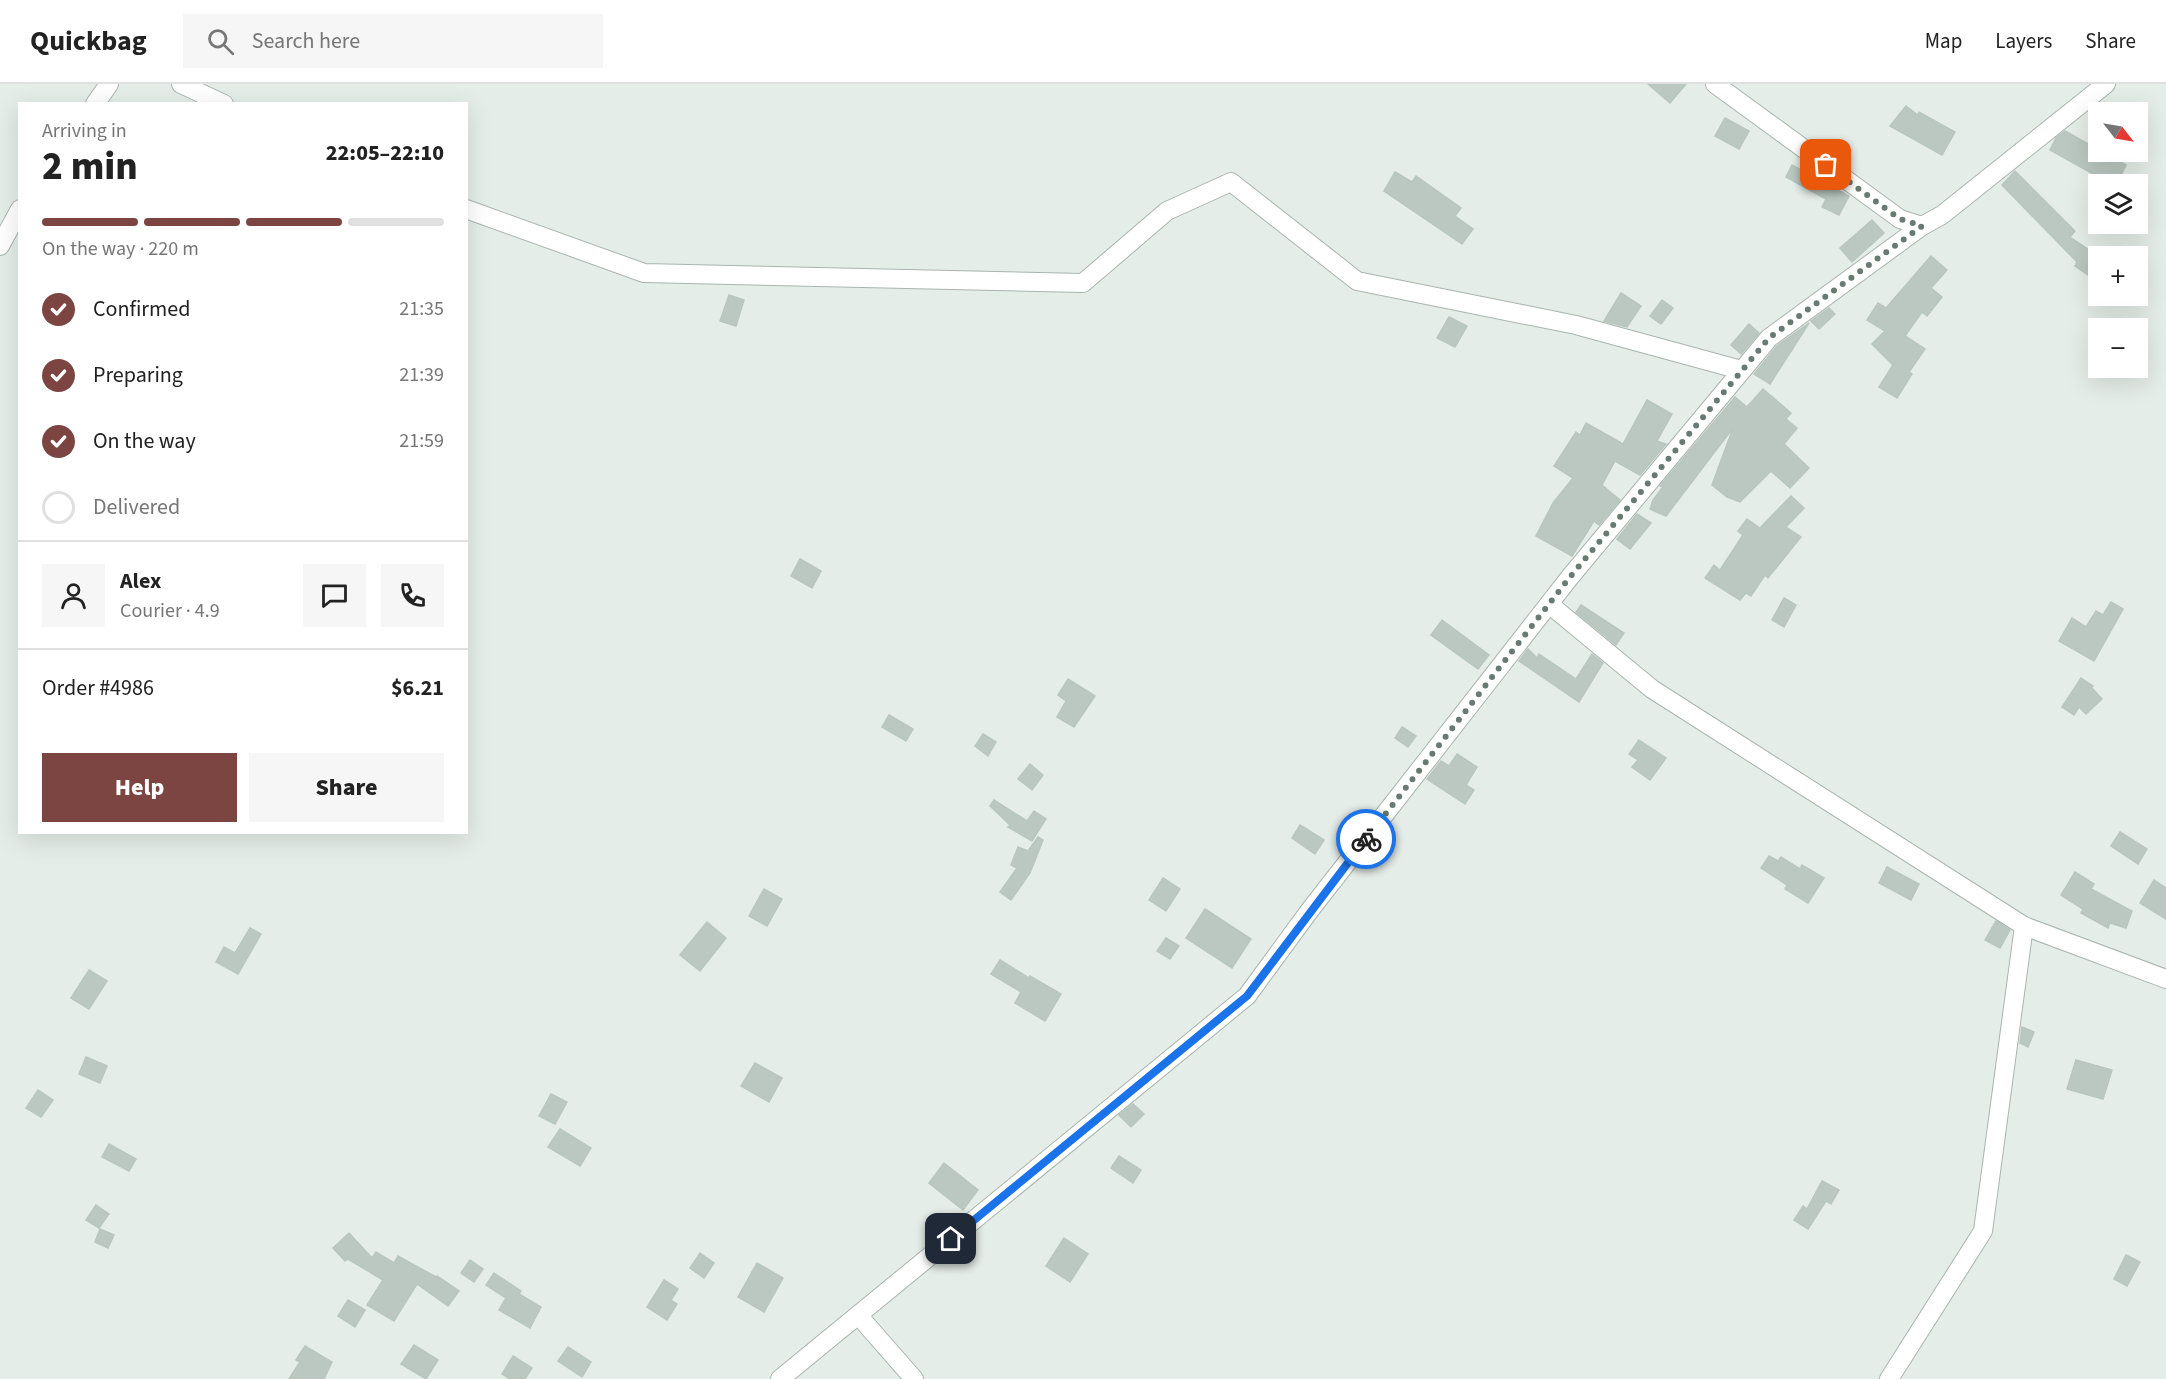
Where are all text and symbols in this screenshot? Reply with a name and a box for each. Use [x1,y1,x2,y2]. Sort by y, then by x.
search box [183,14,603,68]
text: Quickbag [30,21,147,61]
icon: search [204,25,237,58]
text: Search here [252,25,360,57]
text: Map [1925,26,1962,56]
text: Layers [1995,26,2052,56]
text: Share [2085,26,2136,56]
north arrow [2088,102,2148,162]
map controls [2088,102,2148,378]
text: Arriving in [42,117,127,145]
text: 22:05–22:10 [326,137,444,169]
text: 2 min [42,139,138,195]
pin [1800,139,1851,190]
icon: bag [1809,148,1842,181]
button: layers [2088,174,2148,234]
text: On the way · 220 m [42,235,199,263]
button: + [2088,246,2148,306]
icon: check [42,293,75,326]
text: Confirmed [93,293,190,325]
text: 21:35 [399,295,444,323]
button: − [2088,318,2148,378]
icon: check [42,359,75,392]
text: Preparing [93,359,183,391]
text: 21:39 [399,361,444,389]
icon: check [42,425,75,458]
text: On the way [93,425,196,457]
text: 21:59 [399,427,444,455]
text: Delivered [93,491,180,523]
button: person [42,564,105,627]
button: chat [303,564,366,627]
button: phone [381,564,444,627]
text: Alex [120,565,161,597]
text: Courier · 4.9 [120,597,220,625]
text: Order #4986 [42,672,154,704]
text: $6.21 [391,672,444,704]
button: Help [42,753,237,822]
button: Share [249,753,444,822]
courier [1336,809,1396,869]
icon: bike [1350,823,1383,856]
pin [925,1213,976,1264]
icon: home [934,1222,967,1255]

